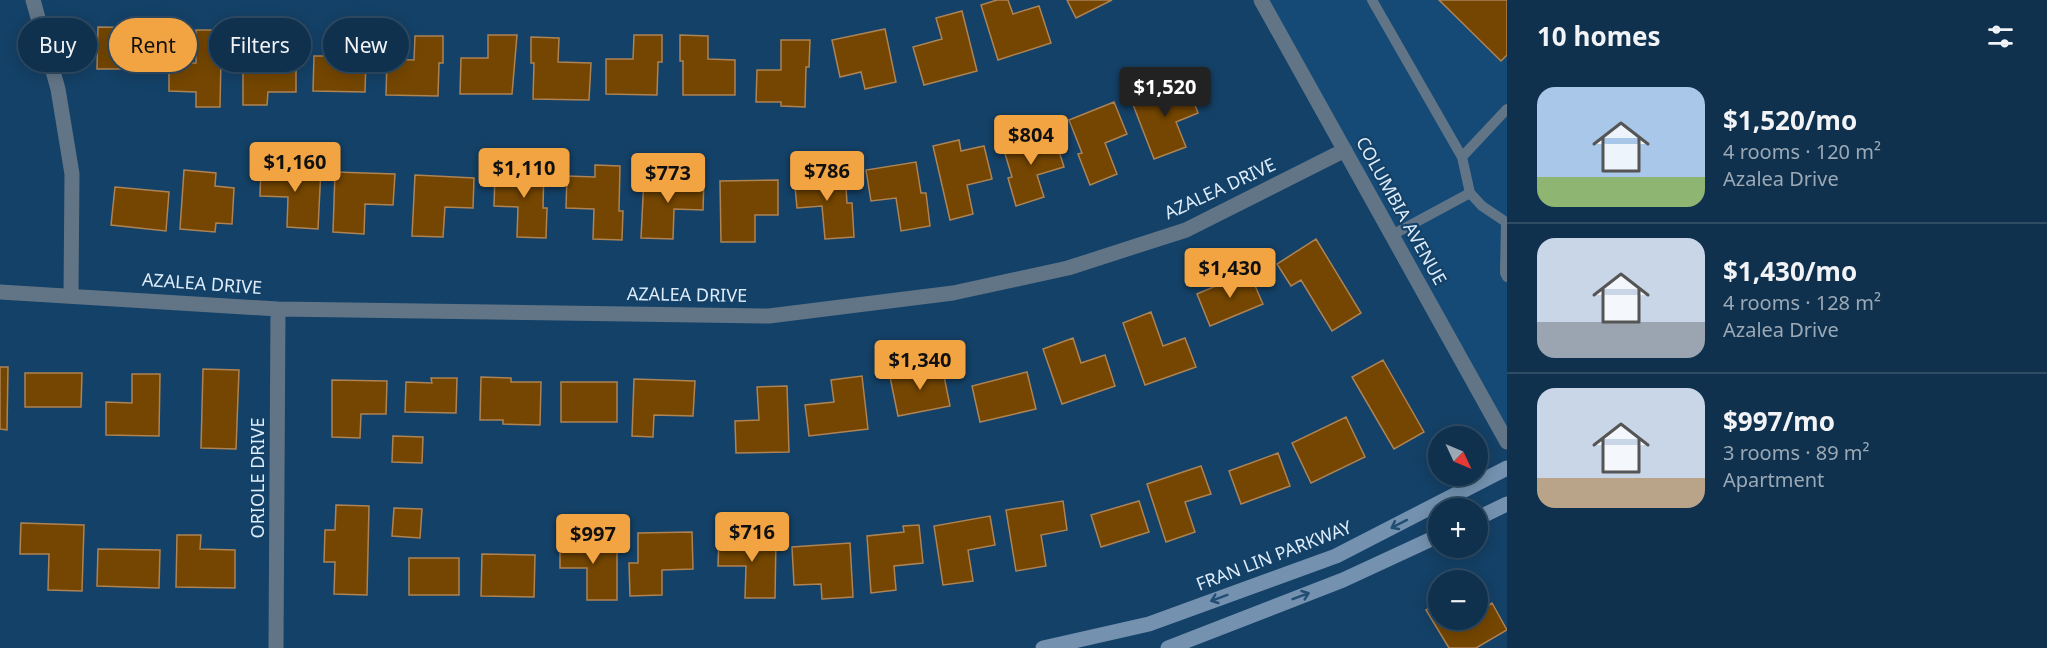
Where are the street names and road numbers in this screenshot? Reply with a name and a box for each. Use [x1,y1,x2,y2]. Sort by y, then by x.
street label: COLUMBIA AVENUE [1351,132,1453,289]
street label: AZALEA DRIVE [1160,152,1279,224]
street label: AZALEA DRIVE [141,267,263,299]
street label: AZALEA DRIVE [627,281,747,307]
street label: ORIOLE DRIVE [245,418,269,538]
street label: FRAN LIN PARKWAY [1192,514,1356,596]

